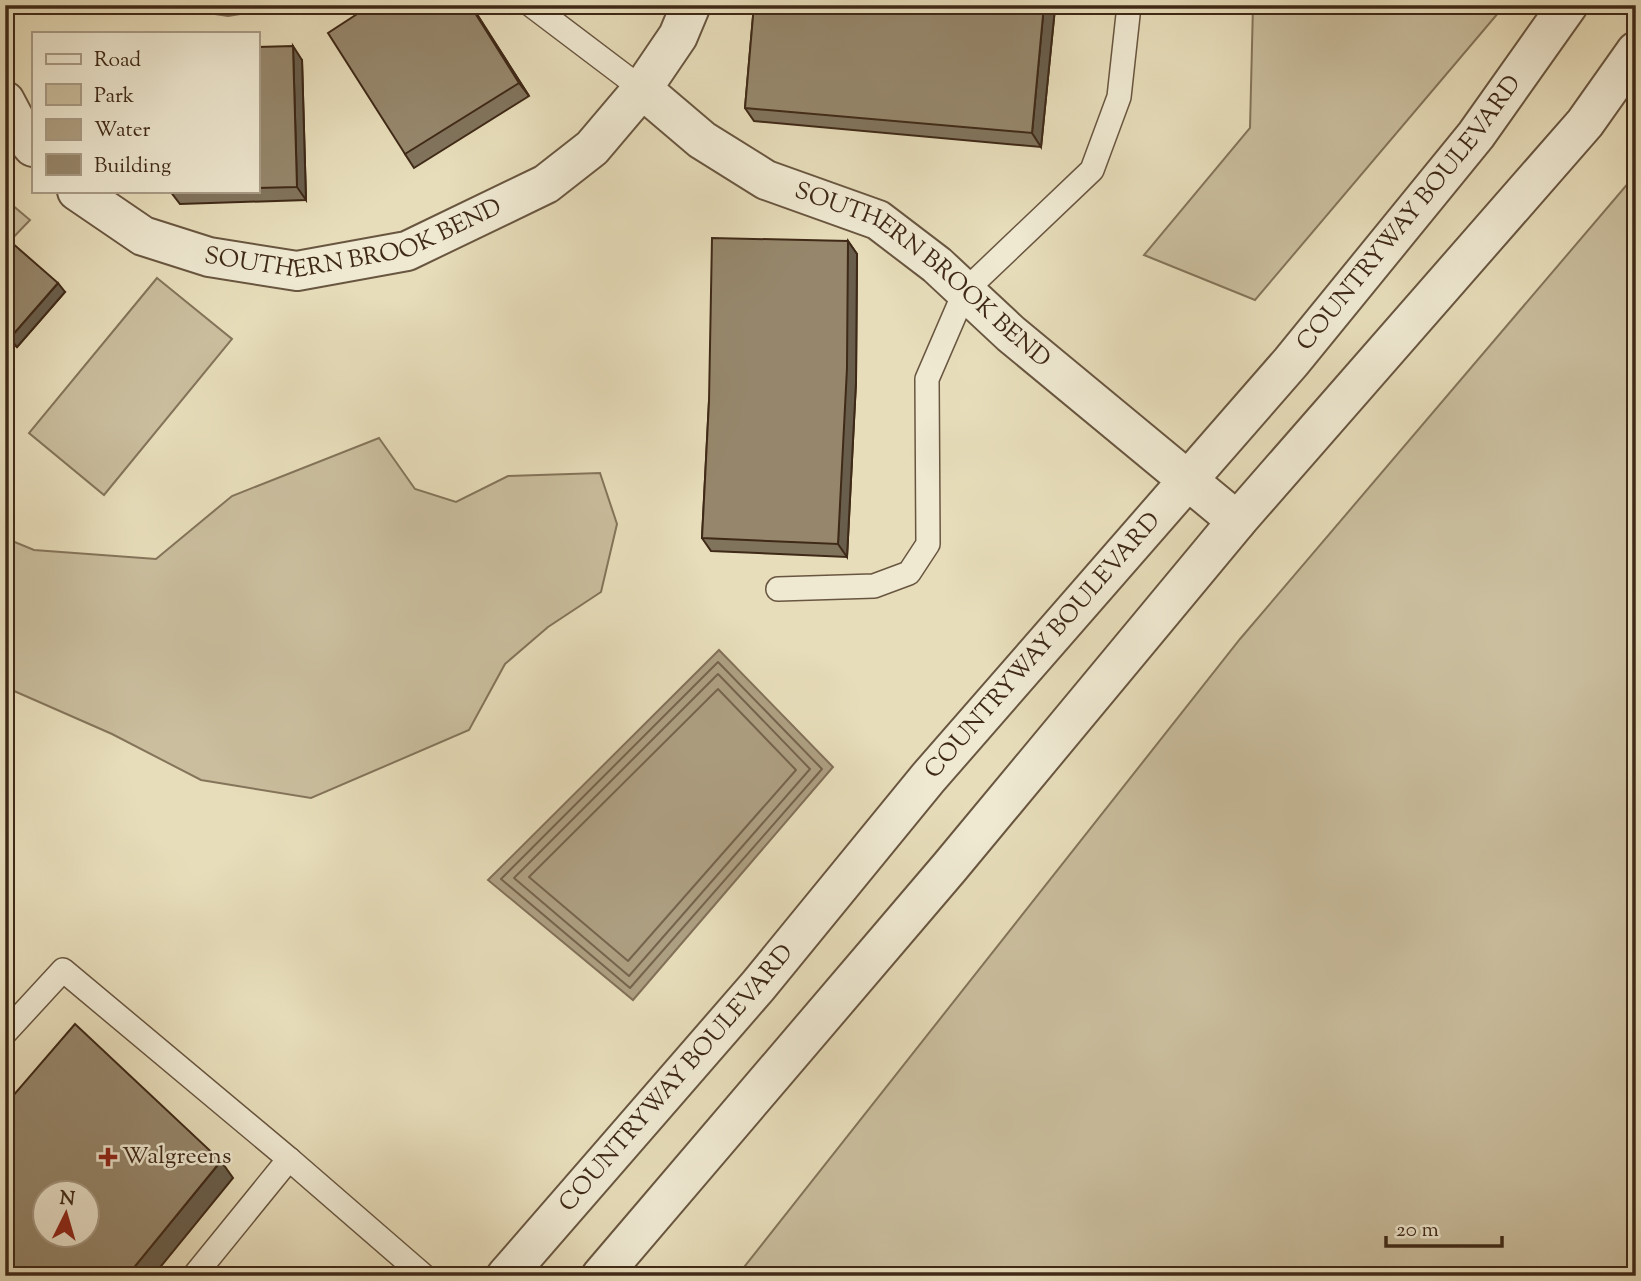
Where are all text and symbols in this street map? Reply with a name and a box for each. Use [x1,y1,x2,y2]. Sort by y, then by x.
legend [32,32,259,192]
text: Road [94,46,141,76]
street label: COUNTRYWAY BOULEVARD [1289,69,1530,359]
text: Park [94,82,135,112]
text: Water [94,116,151,146]
text: Building [94,152,171,182]
street label: SOUTHERN BROOK BEND [790,174,1057,376]
street label: SOUTHERN BROOK BEND [202,191,508,288]
street label: COUNTRYWAY BOULEVARD [917,505,1169,787]
street label: COUNTRYWAY BOULEVARD [552,937,802,1220]
place label: Walgreens [122,1140,231,1174]
marker: Walgreens [100,1149,116,1165]
north arrow [32,1180,102,1250]
text: N [59,1185,76,1214]
scale bar [1386,1204,1501,1248]
text: 20 m [1396,1216,1439,1246]

